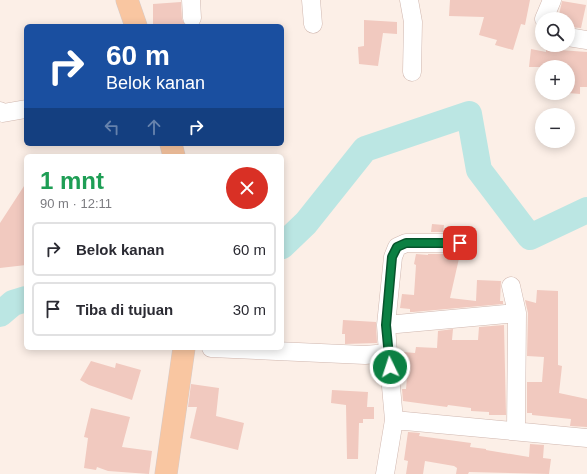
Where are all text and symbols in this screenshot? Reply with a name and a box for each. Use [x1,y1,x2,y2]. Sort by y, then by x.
map controls [535,12,575,148]
button: search [535,12,575,52]
icon: right [40,40,92,92]
text: 60 m [106,40,170,71]
button: + [535,60,575,100]
text: Belok kanan [106,73,205,93]
button: − [535,108,575,148]
icon: left [101,116,123,138]
icon: ahead [143,116,165,138]
icon: right [185,116,207,138]
text: 1 mnt [40,167,104,194]
button: close [226,167,268,209]
text: 90 m · 12:11 [40,196,112,211]
pin [443,226,477,260]
icon: arrive [449,232,471,254]
icon: right [42,238,64,260]
text: Belok kanan [76,241,164,258]
text: 60 m [233,241,266,258]
icon: arrive [42,298,64,320]
text: Tiba di tujuan [76,301,173,318]
text: 30 m [233,301,266,318]
position arrow [369,346,411,388]

